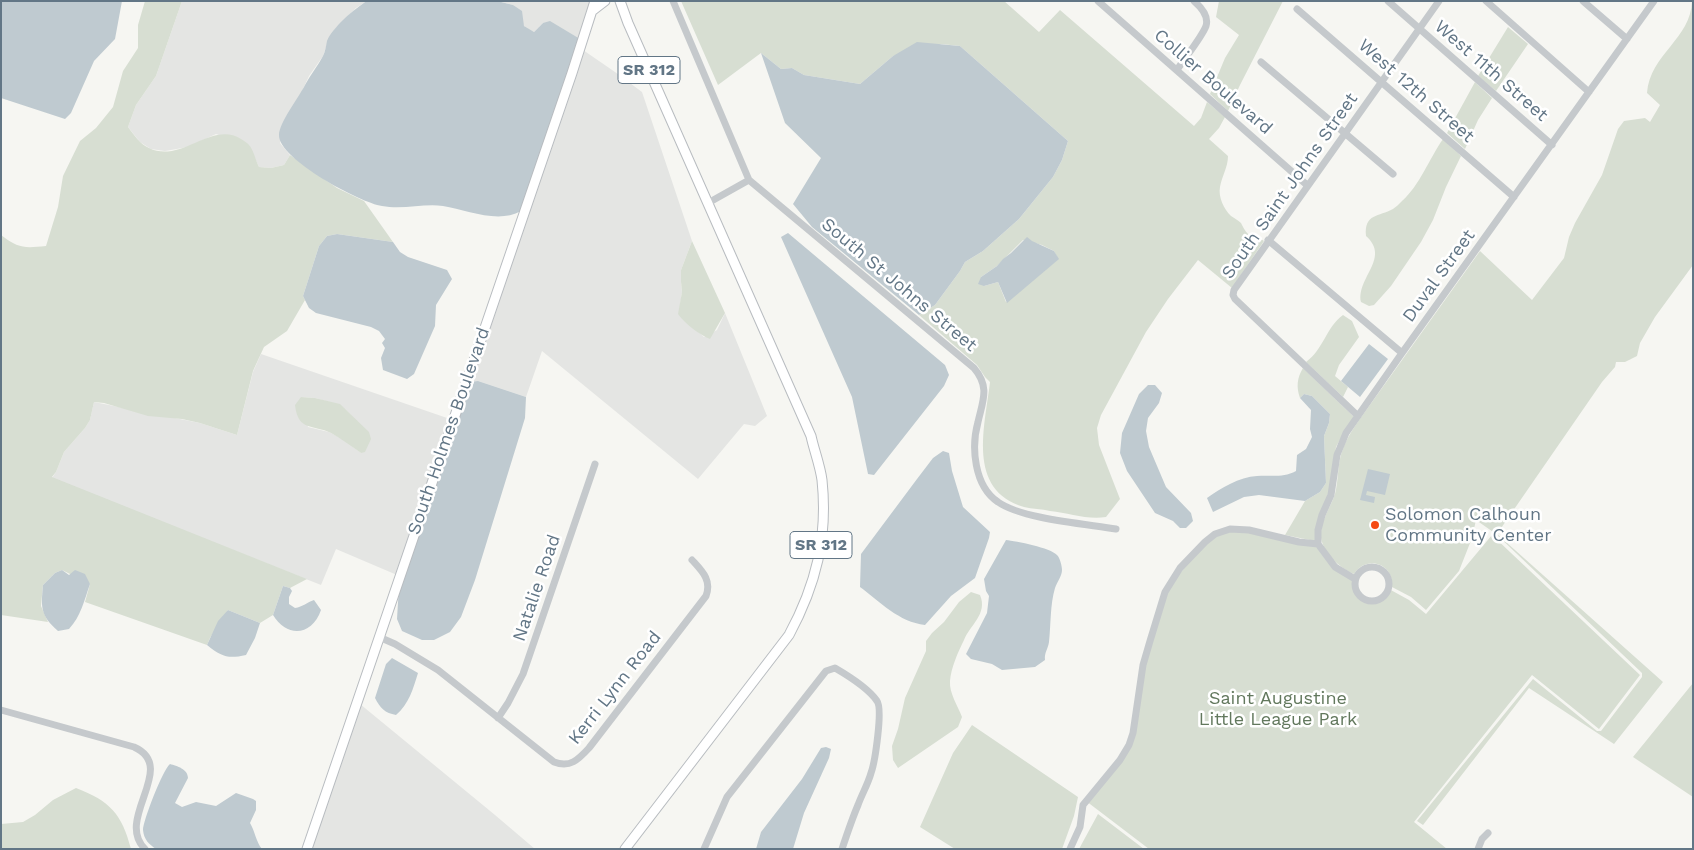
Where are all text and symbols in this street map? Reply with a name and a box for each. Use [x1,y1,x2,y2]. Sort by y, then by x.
street label: West 11th Street [1430,16,1552,126]
street label: Collier Boulevard [1149,25,1277,139]
street label: West 12th Street [1354,35,1478,147]
road number: SR 312 [618,56,680,84]
street label: South Saint Johns Street [1217,89,1363,283]
street label: South St Johns Street [817,214,981,356]
street label: Duval Street [1398,225,1480,327]
street label: South Holmes Boulevard [403,325,495,537]
place label: Solomon Calhoun Community Center [1385,504,1551,546]
marker: Solomon Calhoun Community Center [1369,519,1381,531]
street label: Natalie Road [509,532,565,644]
road number: SR 312 [790,532,852,558]
street label: Kerri Lynn Road [564,627,666,749]
park label: Saint Augustine Little League Park [1199,688,1357,731]

